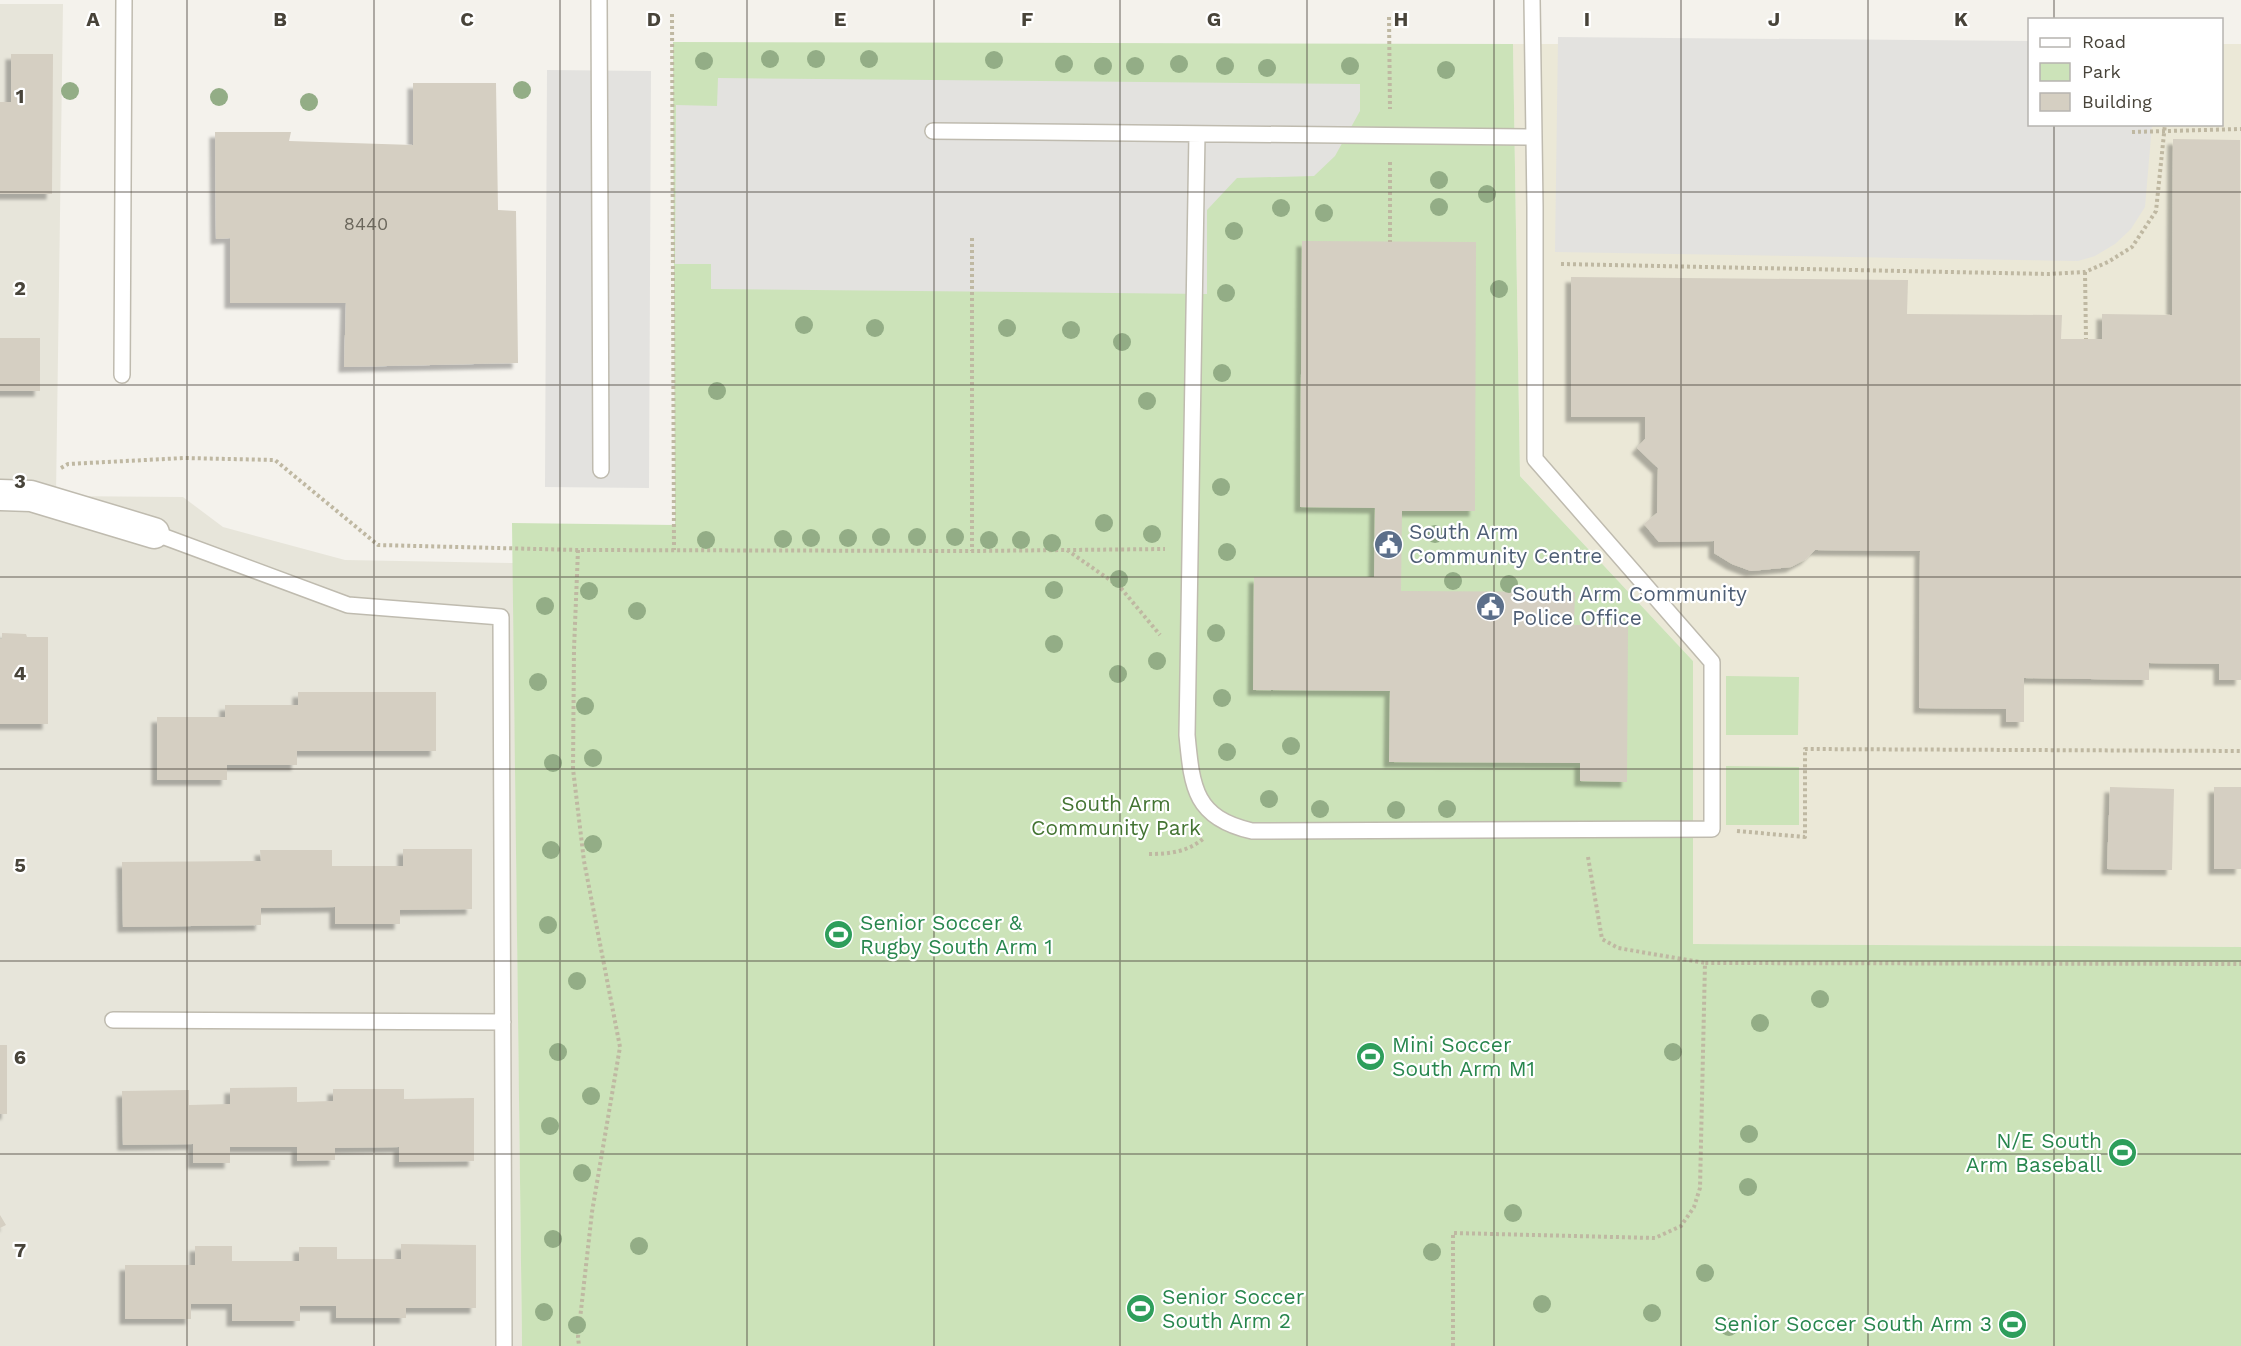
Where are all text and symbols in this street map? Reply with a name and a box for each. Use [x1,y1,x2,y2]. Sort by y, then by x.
text: A [86,7,100,31]
text: B [273,7,287,31]
text: C [460,7,474,31]
text: D [647,7,661,31]
text: E [834,7,846,31]
text: F [1021,7,1033,31]
text: G [1207,7,1221,31]
text: H [1394,7,1408,31]
text: I [1584,7,1590,31]
text: J [1768,7,1780,31]
text: K [1954,7,1968,31]
legend [2028,18,2223,126]
text: Road [2082,31,2126,52]
text: Park [2082,61,2121,82]
text: 1 [16,84,24,108]
text: Building [2082,91,2152,112]
house number: 8440 [344,213,388,234]
text: 2 [14,276,26,300]
text: 3 [14,469,26,493]
place label: South Arm Community Centre [1409,519,1602,568]
public building icon: South Arm Community Centre [1372,528,1404,560]
place label: South Arm Community Police Office [1512,581,1747,630]
public building icon: South Arm Community Police Office [1475,590,1507,622]
text: 4 [14,661,27,685]
park label: South Arm Community Park [1031,791,1201,840]
text: 5 [14,853,26,877]
place label: Senior Soccer & Rugby South Arm 1 [860,910,1053,959]
sports icon: Senior Soccer & Rugby South Arm 1 [823,919,855,951]
place label: Mini Soccer South Arm M1 [1392,1032,1535,1081]
sports icon: Mini Soccer South Arm M1 [1355,1041,1387,1073]
text: 6 [14,1045,26,1069]
place label: N/E South Arm Baseball [1966,1128,2103,1177]
sports icon: N/E South Arm Baseball [2107,1137,2139,1169]
text: 7 [14,1238,26,1262]
place label: Senior Soccer South Arm 2 [1162,1284,1305,1333]
sports icon: Senior Soccer South Arm 2 [1125,1293,1157,1325]
sports icon: Senior Soccer South Arm 3 [1997,1308,2029,1340]
place label: Senior Soccer South Arm 3 [1714,1311,1992,1336]

